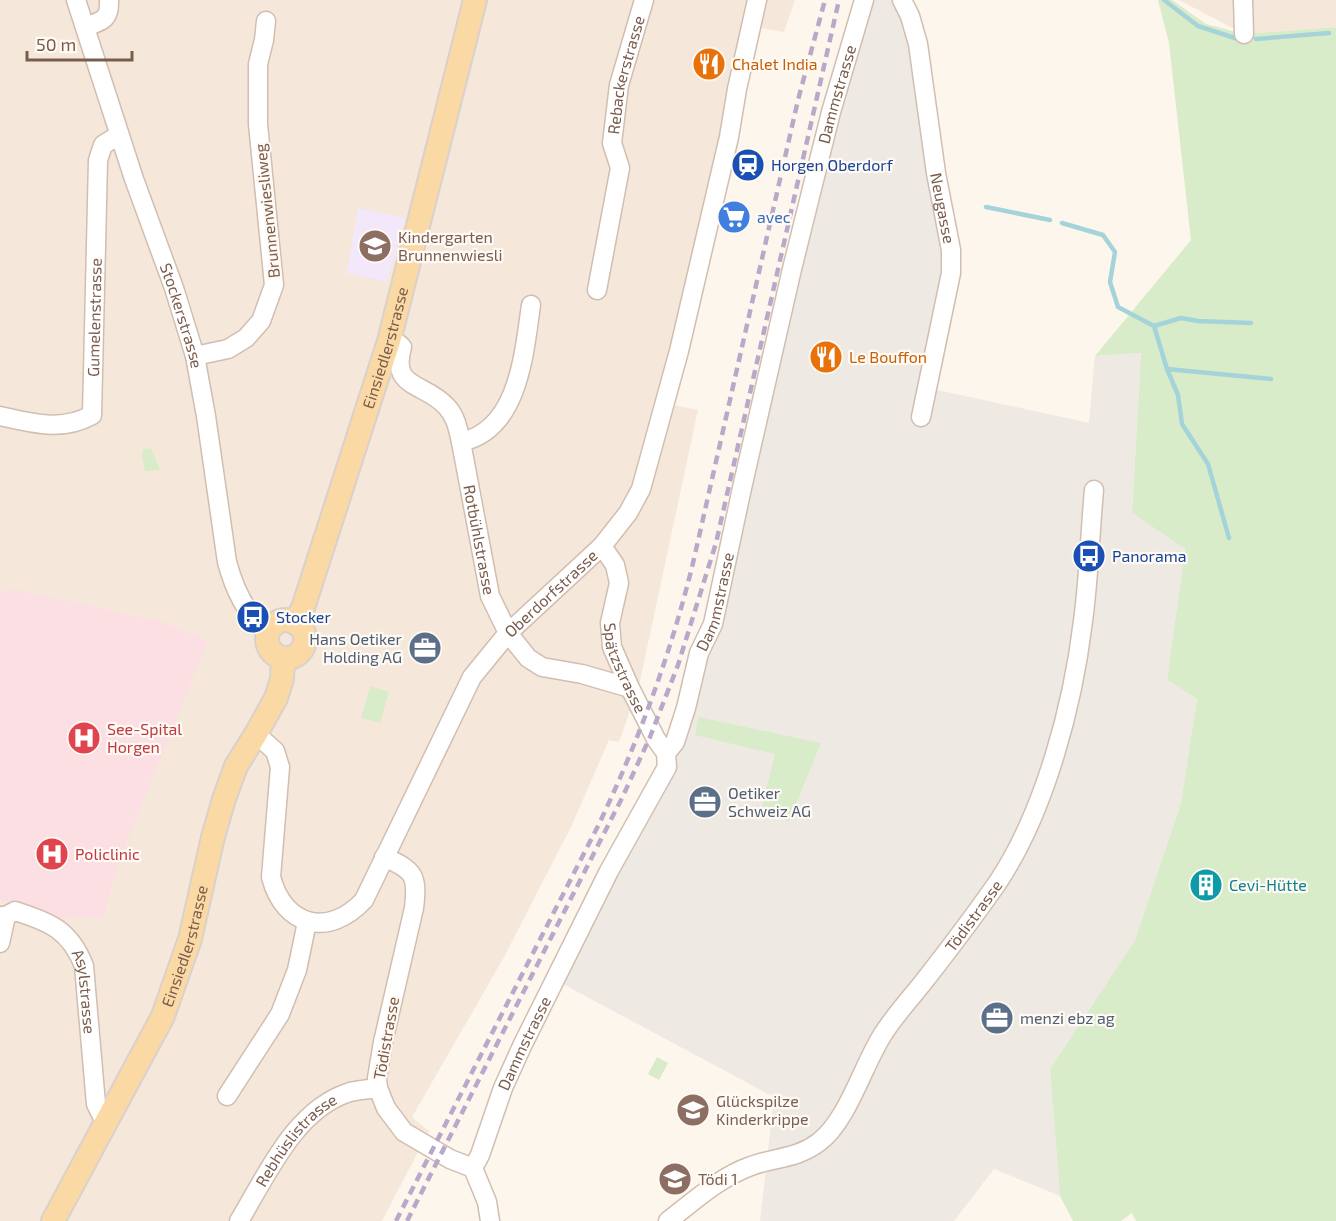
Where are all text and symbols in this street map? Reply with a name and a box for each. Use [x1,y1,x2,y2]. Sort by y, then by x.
street label: Rebackerstrasse [603,13,648,135]
scale bar [27,24,132,62]
text: 50 m [36,33,76,55]
street label: Dammstrasse [814,42,859,146]
restaurant icon: Chalet India [691,46,727,82]
place label: Chalet India [732,54,818,73]
street label: Brunnenwiesliweg [250,143,283,279]
station icon: Horgen Oberdorf [730,147,766,183]
place label: Horgen Oberdorf [771,155,894,174]
street label: Neugasse [927,171,959,245]
supermarket icon: avec [716,199,752,235]
place label: avec [757,207,791,226]
place label: Kindergarten Brunnenwiesli [398,227,503,264]
school or university icon: Kindergarten Brunnenwiesli [357,228,393,264]
street label: Gumelenstrasse [83,258,105,377]
street label: Stockerstrasse [157,260,207,370]
street label: Einsiedlerstrasse [358,285,411,411]
restaurant icon: Le Bouffon [808,339,844,375]
place label: Le Bouffon [849,347,927,366]
street label: Rotbühlstrasse [460,483,500,596]
bus stop icon: Panorama [1071,538,1107,574]
street label: Oberdorfstrasse [500,545,601,641]
place label: Panorama [1112,546,1187,565]
street label: Dammstrasse [691,551,737,654]
bus stop icon: Stocker [235,599,271,635]
place label: Stocker [276,607,331,626]
street label: Spätzstrasse [601,622,651,716]
place label: Hans Oetiker Holding AG [309,629,403,666]
office icon: Hans Oetiker Holding AG [407,630,443,666]
place label: See-Spital Horgen [107,719,182,756]
hospital icon: See-Spital Horgen [66,720,102,756]
place label: Oetiker Schweiz AG [728,783,811,820]
office icon: Oetiker Schweiz AG [687,784,723,820]
hospital icon: Policlinic [34,836,70,872]
place label: Policlinic [75,844,140,863]
building icon: Cevi-Hütte [1188,867,1224,903]
place label: Cevi-Hütte [1229,875,1307,894]
street label: Tödistrasse [940,876,1006,955]
street label: Einsiedlerstrasse [157,883,211,1009]
street label: Asylstrasse [69,945,100,1035]
street label: Dammstrasse [493,993,554,1093]
street label: Tödistrasse [369,995,402,1081]
office icon: menzi ebz ag [979,1000,1015,1036]
place label: menzi ebz ag [1020,1008,1115,1027]
street label: Rebhüslistrasse [251,1089,340,1190]
place label: Glückspilze Kinderkrippe [716,1091,809,1128]
school or university icon: Glückspilze Kinderkrippe [675,1092,711,1128]
school or university icon: Tödi 1 [657,1161,693,1197]
place label: Tödi 1 [698,1169,738,1188]

